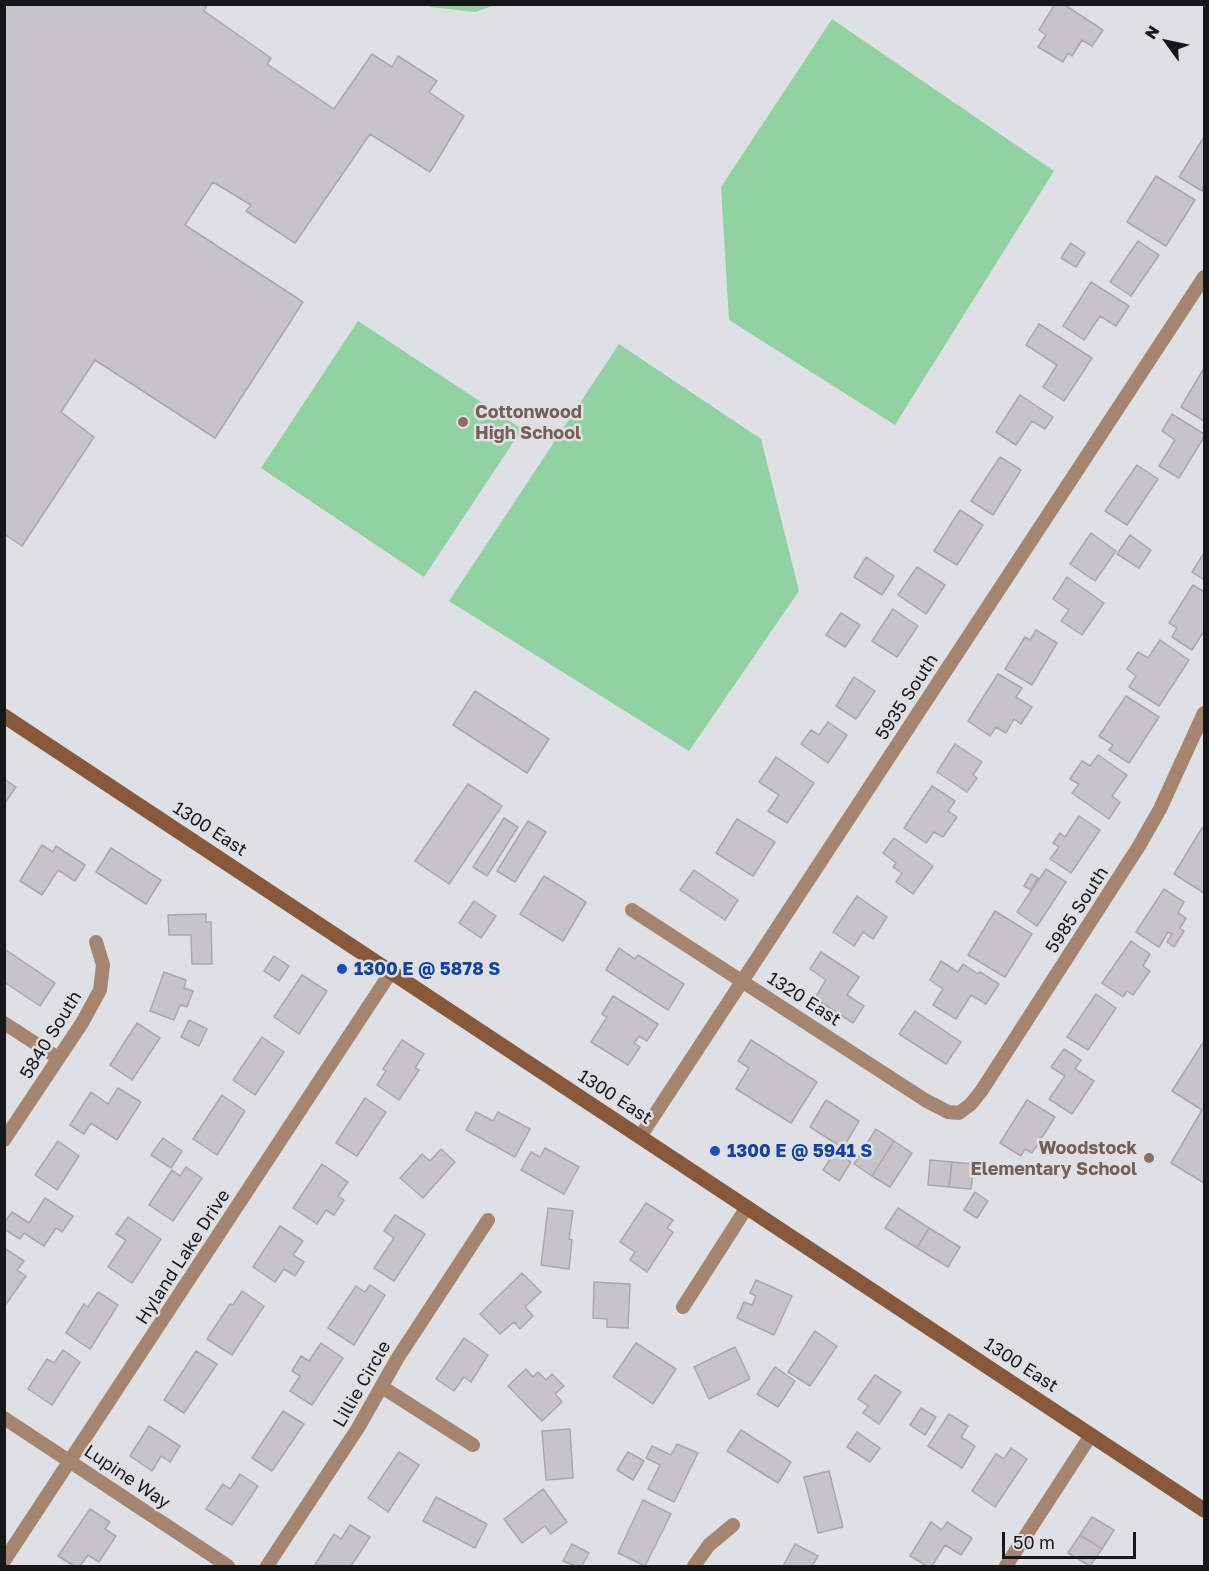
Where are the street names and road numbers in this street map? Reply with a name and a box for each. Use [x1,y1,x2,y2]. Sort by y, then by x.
street label: 5935 South [871,650,943,744]
street label: 1300 East [169,797,251,861]
street label: 5985 South [1041,863,1113,957]
street label: 1320 East [763,967,845,1031]
street label: 5840 South [15,987,87,1083]
street label: 1300 East [574,1065,656,1129]
street label: Hyland Lake Drive [131,1186,235,1328]
street label: 1300 East [980,1333,1062,1397]
street label: Lillie Circle [329,1337,395,1431]
street label: Lupine Way [80,1440,174,1514]

